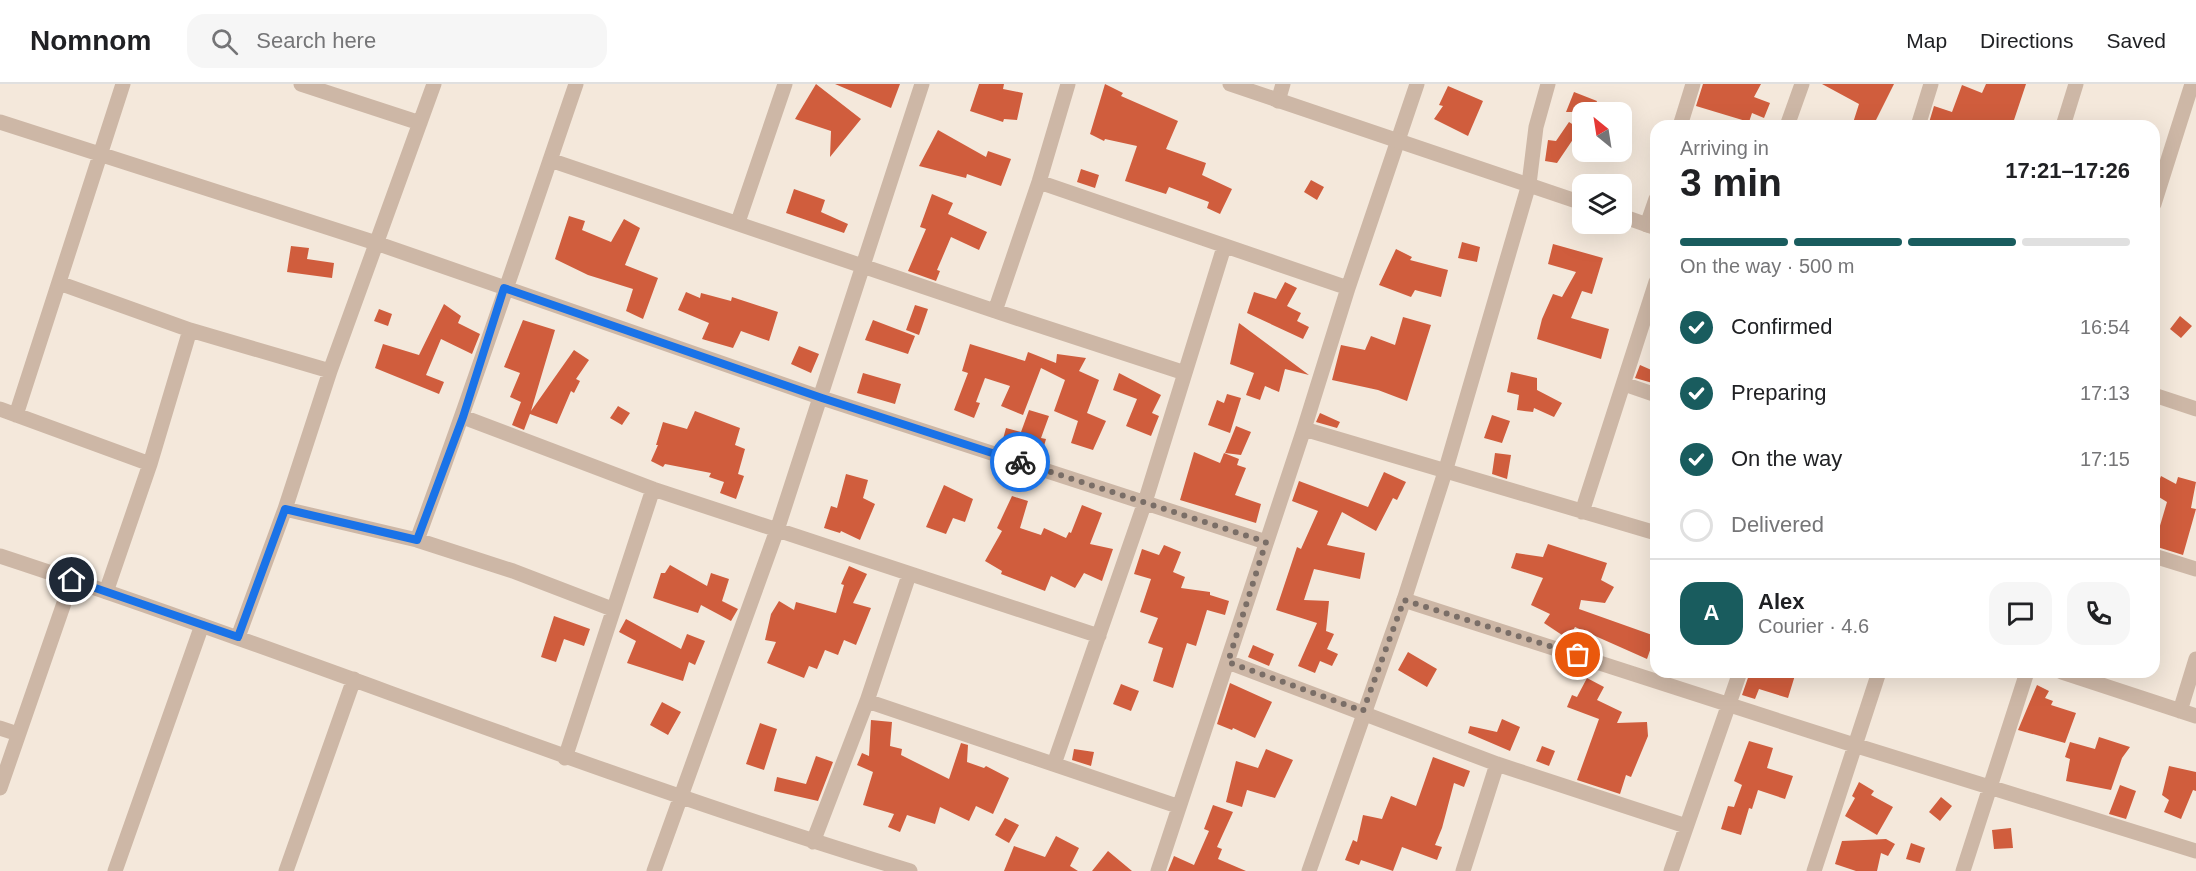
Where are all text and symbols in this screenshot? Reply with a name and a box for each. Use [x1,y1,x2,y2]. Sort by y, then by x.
search box [187,14,607,68]
text: Nomnom [30,25,151,56]
icon: search [208,25,241,58]
text: Search here [256,28,376,53]
text: Map [1906,29,1947,52]
text: Directions [1980,29,2073,52]
text: Saved [2106,29,2166,52]
north arrow [1572,102,1632,162]
map controls [1572,102,1632,234]
text: Arriving in [1680,137,1769,159]
text: 17:21–17:26 [2005,158,2130,183]
text: 3 min [1680,161,1782,204]
button: layers [1572,174,1632,234]
text: On the way · 500 m [1680,255,1855,277]
icon: check [1680,311,1713,344]
text: Confirmed [1731,314,1832,339]
text: 16:54 [2080,316,2130,338]
icon: check [1680,377,1713,410]
text: Preparing [1731,380,1826,405]
text: 17:13 [2080,382,2130,404]
courier [990,432,1050,492]
icon: check [1680,443,1713,476]
icon: bike [1004,446,1037,479]
text: On the way [1731,446,1842,471]
text: 17:15 [2080,448,2130,470]
text: Delivered [1731,512,1824,537]
pin [46,554,97,605]
icon: home [55,563,88,596]
button: chat [1989,582,2052,645]
button: phone [2067,582,2130,645]
text: Alex [1758,589,1804,614]
text: A [1704,600,1719,625]
text: Courier · 4.6 [1758,615,1869,637]
pin [1552,629,1603,680]
icon: bag [1561,638,1594,671]

